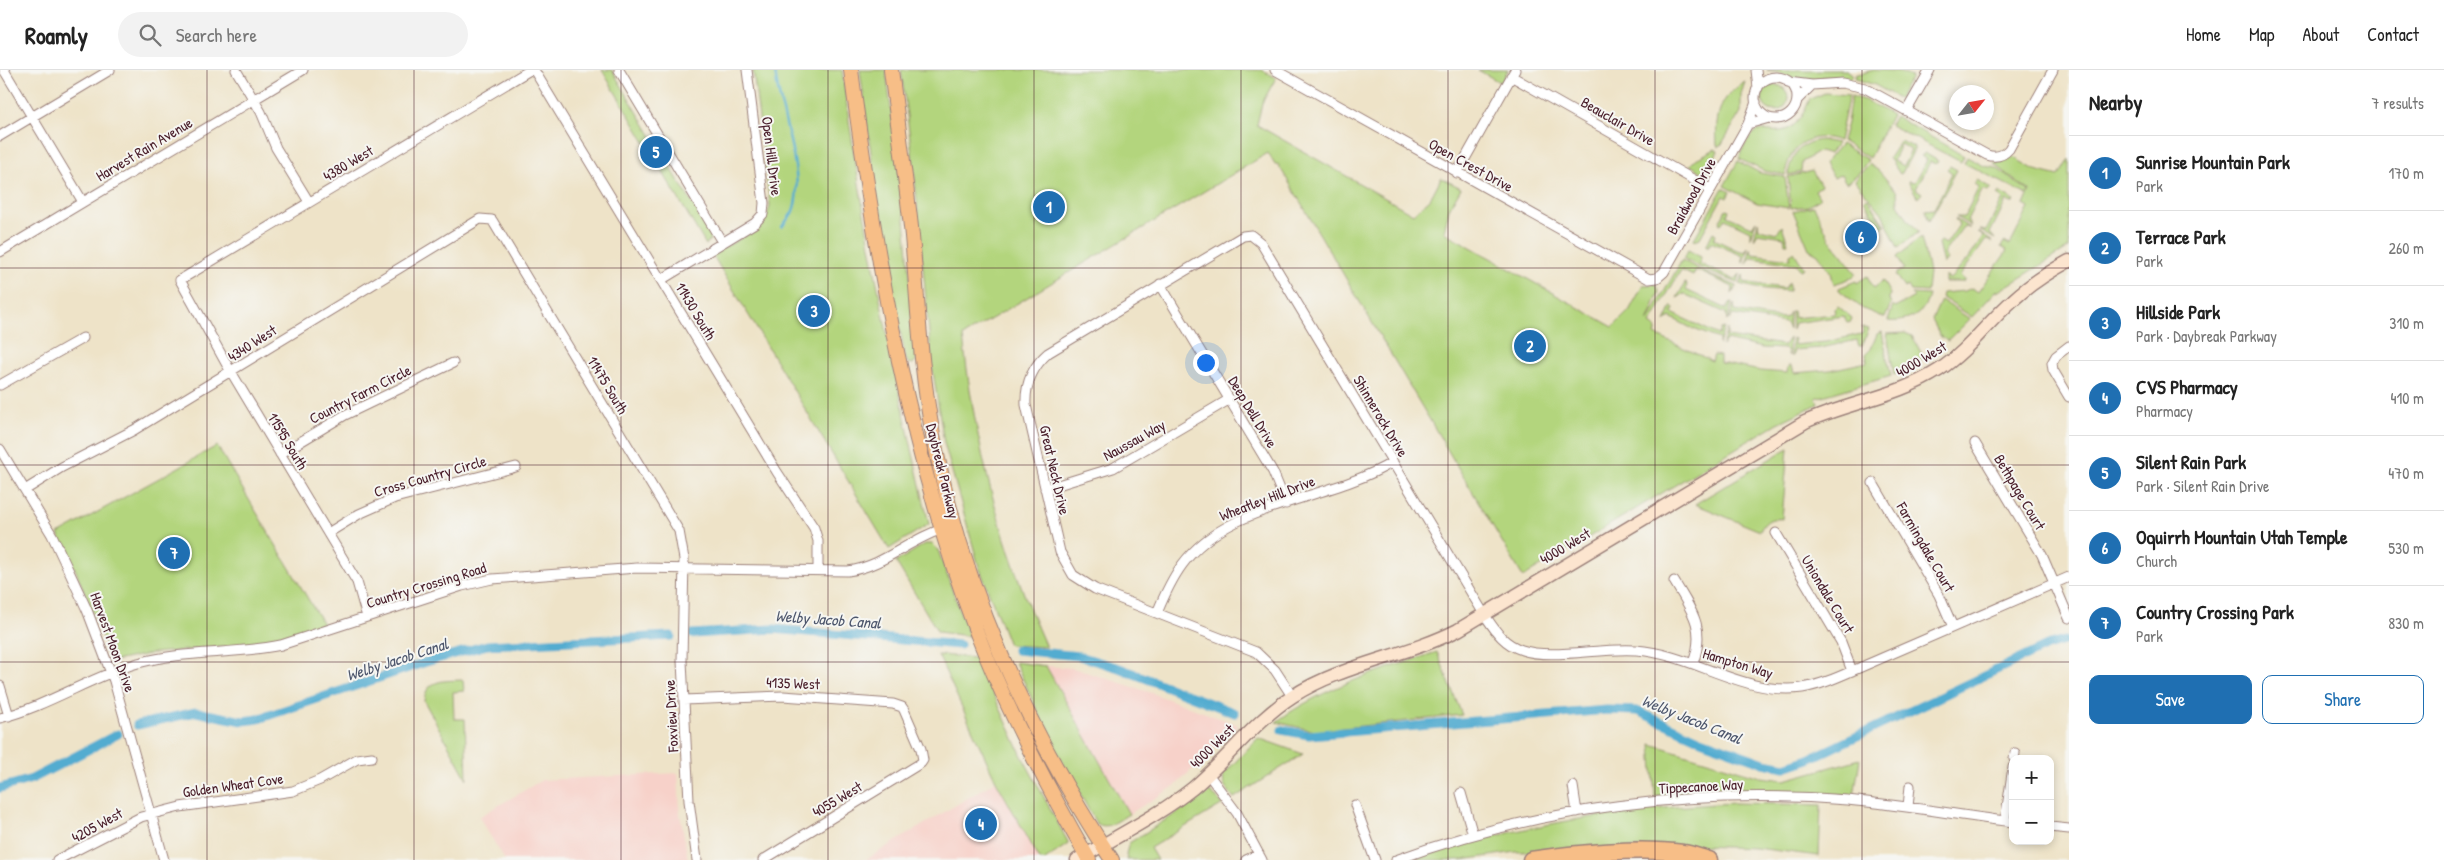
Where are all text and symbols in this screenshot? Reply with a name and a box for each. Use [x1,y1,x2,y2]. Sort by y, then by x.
search box [118,12,468,57]
text: Roamly [25,19,88,51]
icon: search [136,21,164,49]
text: Search here [176,22,257,48]
text: Home [2186,22,2221,47]
text: Map [2249,22,2274,47]
text: About [2302,22,2339,47]
text: Contact [2367,22,2419,47]
north arrow [1949,85,1994,130]
text: Nearby [2089,88,2142,117]
street label: Beauclair Drive [1577,91,1659,151]
text: 7 results [2371,92,2424,114]
street label: Harvest Rain Avenue [92,112,196,186]
street label: Open Hill Drive [757,115,787,197]
pin: 5 [640,133,672,171]
street label: Open Crest Drive [1425,133,1517,197]
street label: 4380 West [319,139,378,186]
text: Sunrise Mountain Park [2136,149,2290,175]
street label: Braidwood Drive [1661,154,1721,238]
text: 1 [2102,162,2108,184]
text: 170 m [2389,162,2424,184]
text: Park [2136,175,2163,197]
pin: 1 [1033,188,1065,226]
pin: 6 [1845,218,1877,256]
text: Terrace Park [2136,224,2226,250]
text: 2 [2101,237,2109,259]
text: 260 m [2388,237,2424,259]
text: Park [2136,250,2163,272]
street label: 11430 South [671,278,721,344]
pin: 3 [798,292,830,330]
text: Hillside Park [2136,299,2220,325]
text: 3 [2101,312,2109,334]
text: 310 m [2389,312,2424,334]
street label: 4340 West [224,319,281,367]
text: Park · Daybreak Parkway [2136,325,2277,347]
pin: 2 [1514,327,1546,365]
street label: 4000 West [1892,335,1951,382]
your location [1193,350,1219,376]
street label: 11475 South [582,352,634,418]
street label: Country Farm Circle [305,359,415,429]
street label: Shinnerock Drive [1348,371,1414,461]
street label: Deep Dell Drive [1223,372,1283,452]
text: CVS Pharmacy [2136,374,2238,400]
text: 4 [2102,387,2108,409]
text: 410 m [2390,387,2424,409]
text: Pharmacy [2136,400,2193,422]
street label: 11595 South [263,409,313,473]
street label: Naussau Way [1099,414,1169,466]
street label: Daybreak Parkway [921,421,965,521]
street label: Great Neck Drive [1035,423,1075,517]
text: Silent Rain Park [2136,449,2246,475]
street label: Cross Country Circle [371,450,489,502]
street label: Bethpage Court [1989,450,2051,534]
text: 5 [2102,462,2108,484]
text: 470 m [2388,462,2424,484]
street label: Wheatley Hill Drive [1216,470,1318,526]
text: Park · Silent Rain Drive [2136,475,2269,497]
street label: Farmingdale Court [1891,497,1961,597]
street label: 4000 West [1536,522,1595,569]
text: Oquirrh Mountain Utah Temple [2136,524,2347,550]
pin: 7 [158,534,190,572]
text: 6 [2102,537,2108,559]
text: 530 m [2388,537,2424,559]
text: Church [2136,550,2177,572]
street label: Uniondale Court [1796,551,1860,638]
street label: Country Crossing Road [364,557,489,613]
street label: Harvest Moon Drive [85,589,141,695]
text: Country Crossing Park [2136,599,2294,625]
water label: Welby Jacob Canal [775,604,882,634]
text: 7 [2101,612,2109,634]
text: 830 m [2388,612,2424,634]
text: Park [2136,625,2163,647]
water label: Welby Jacob Canal [343,632,451,686]
street label: Hampton Way [1700,642,1776,684]
street label: 4135 West [766,672,821,694]
button: Save [2089,675,2252,724]
button: Share [2262,675,2424,724]
street label: Foxview Drive [659,679,683,754]
water label: Welby Jacob Canal [1639,689,1746,749]
street label: 4000 West [1185,718,1240,773]
map controls [2009,755,2054,845]
button: + [2009,755,2054,800]
street label: Golden Wheat Cove [181,768,285,802]
street label: Tippecanoe Way [1658,773,1744,799]
street label: 4055 West [808,776,867,822]
button: − [2009,800,2054,845]
street label: 4205 West [68,802,127,848]
pin: 4 [965,805,997,843]

